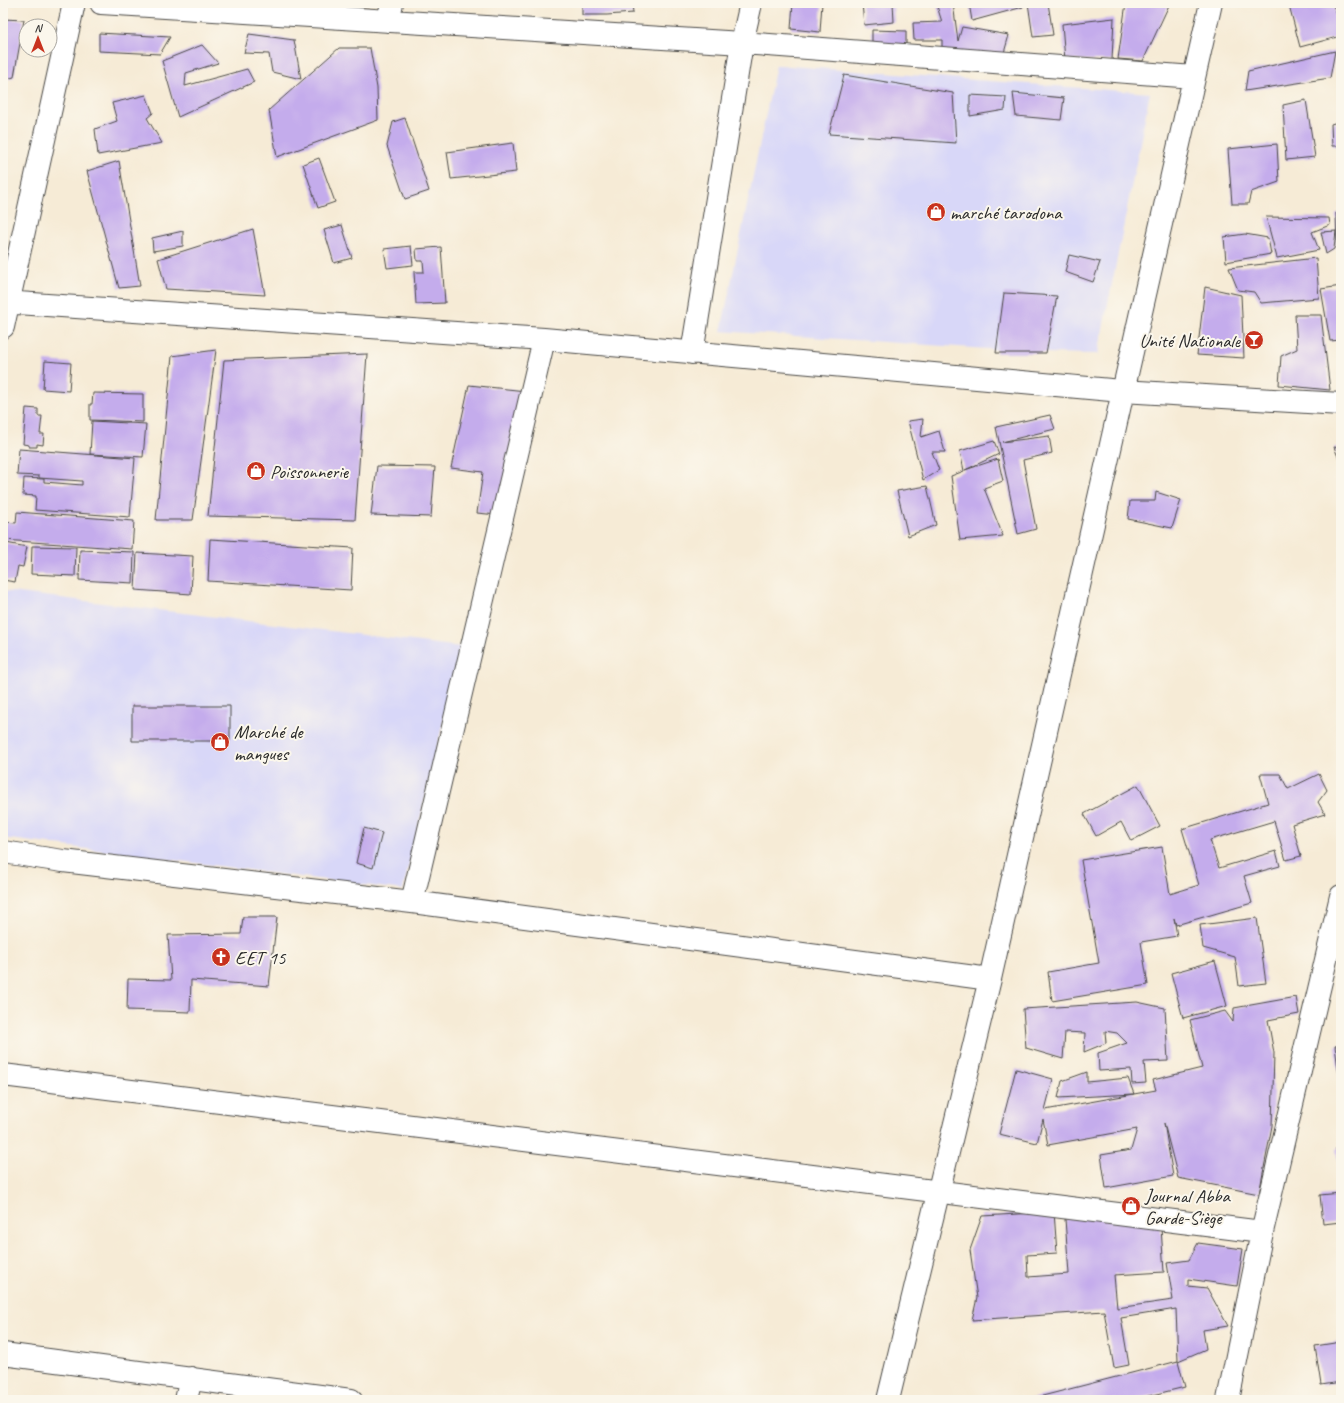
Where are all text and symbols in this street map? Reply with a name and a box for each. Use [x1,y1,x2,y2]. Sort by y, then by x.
north arrow [18,18,58,58]
text: N [35,21,44,35]
shop icon: marché tarodona [925,201,947,223]
place label: marché tarodona [950,201,1063,225]
place label: Unité Nationale [1139,329,1242,353]
bar icon: Unité Nationale [1243,329,1265,351]
shop icon: Poissonnerie [245,460,267,482]
place label: Poissonnerie [270,460,350,484]
place label: Marché de mangues [234,720,304,766]
shop icon: Marché de mangues [209,731,231,753]
church icon: EET 15 [210,946,232,968]
place label: EET 15 [235,946,287,970]
place label: Journal Abba Garde-Siège [1144,1184,1231,1230]
shop icon: Journal Abba Garde-Siège [1120,1195,1142,1217]

